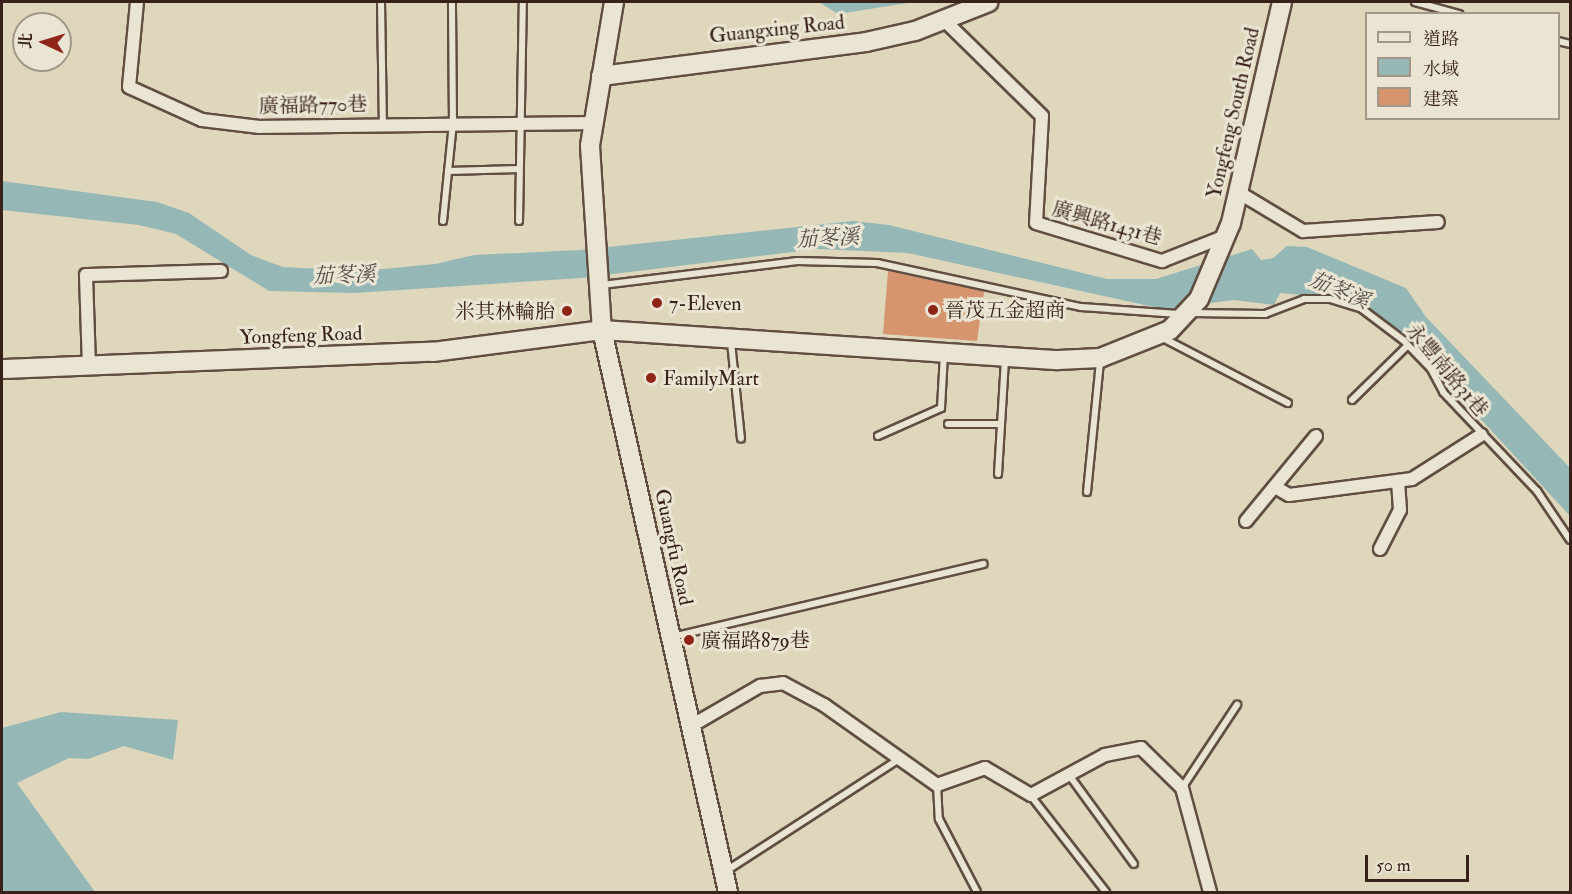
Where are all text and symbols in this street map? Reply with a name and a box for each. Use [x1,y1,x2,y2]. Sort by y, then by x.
street label: Guangxing Road [708,10,846,48]
north arrow [12,12,72,72]
legend [1365,12,1560,120]
street label: Yongfeng South Road [1202,25,1264,201]
text: 道路 [1423,28,1459,51]
text: 北 [16,32,37,50]
text: 水域 [1423,58,1459,81]
text: 建築 [1423,88,1459,111]
street label: 廣福路770巷 [259,92,367,118]
street label: 廣興路1431巷 [1050,196,1164,250]
water label: 茄苳溪 [796,225,860,253]
water label: 茄苳溪 [312,262,376,290]
water label: 茄苳溪 [1305,267,1373,315]
place label: 7-Eleven [669,291,742,315]
marker: 7-Eleven [650,296,664,310]
place label: 晉茂五金超商 [945,298,1065,322]
place label: 米其林輪胎 [455,299,555,323]
marker: 晉茂五金超商 [926,303,940,317]
marker: 米其林輪胎 [560,304,574,318]
street label: 永豐南路31巷 [1401,318,1493,422]
street label: Yongfeng Road [239,321,363,349]
place label: FamilyMart [663,366,759,390]
marker: FamilyMart [644,371,658,385]
street label: Guangfu Road [650,487,698,607]
place label: 廣福路879巷 [701,628,810,652]
marker: 廣福路879巷 [682,633,696,647]
scale bar [1368,843,1472,881]
text: 50 m [1376,854,1411,877]

